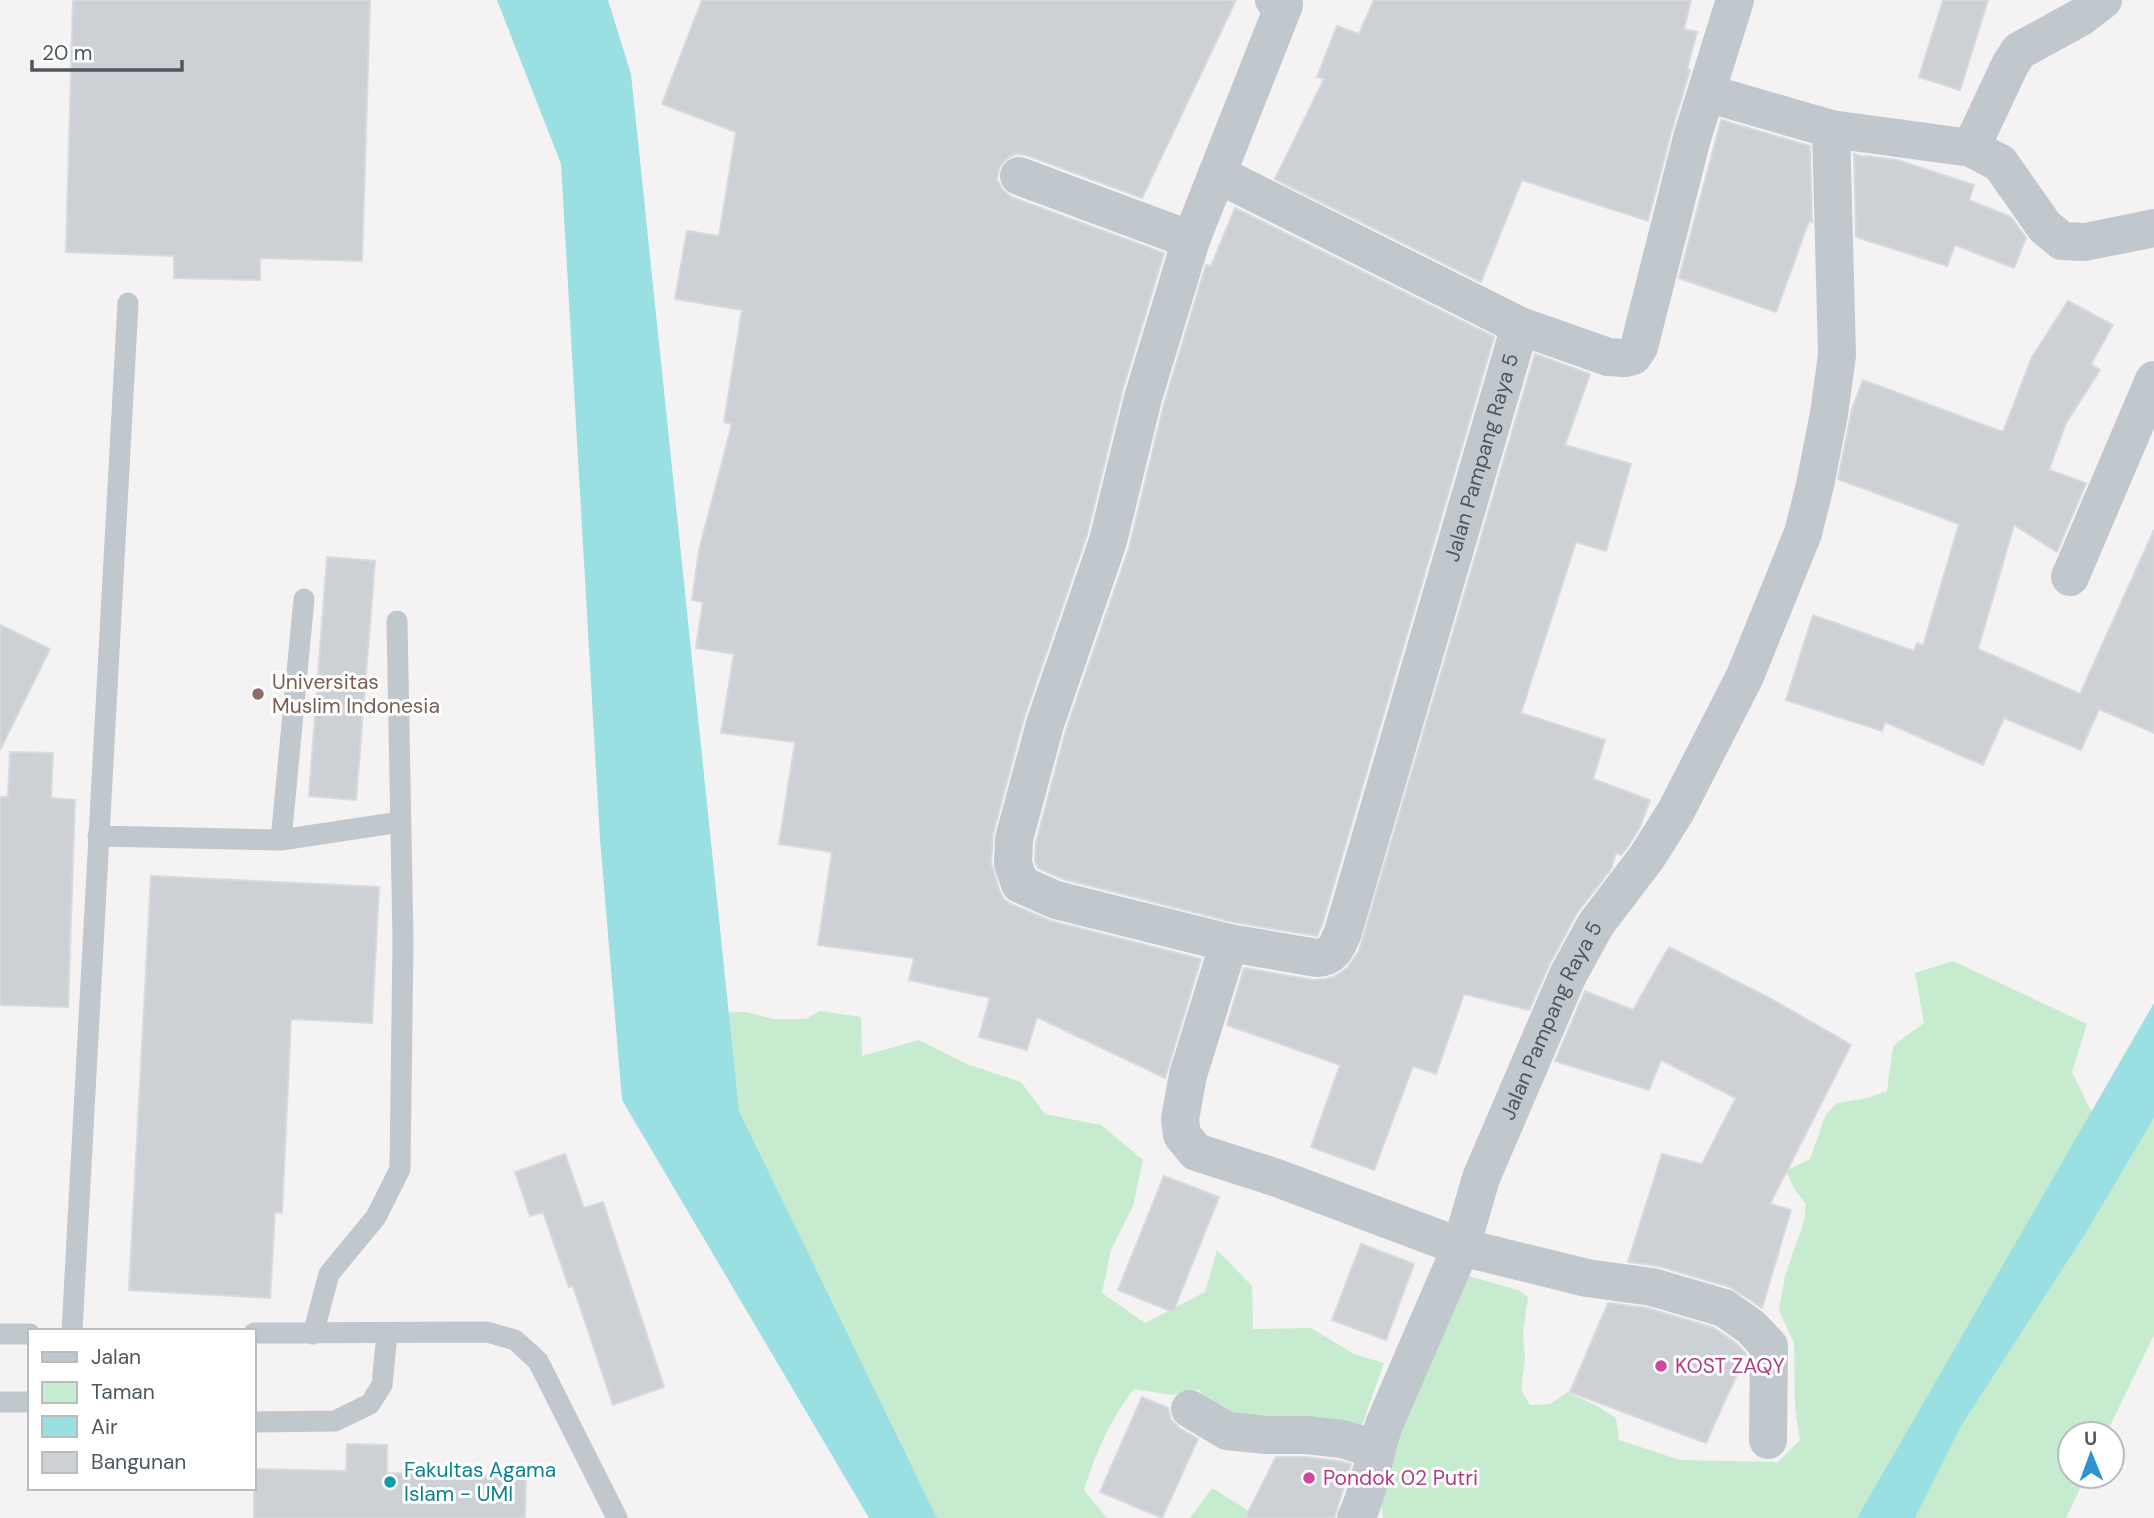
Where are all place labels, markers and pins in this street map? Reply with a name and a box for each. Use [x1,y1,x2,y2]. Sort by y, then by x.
place label: Universitas Muslim Indonesia [272,668,440,720]
marker: Universitas Muslim Indonesia [250,686,266,702]
place label: KOST ZAQY [1675,1352,1785,1380]
marker: KOST ZAQY [1653,1358,1669,1374]
place label: Fakultas Agama Islam - UMI [404,1456,556,1508]
place label: Pondok 02 Putri [1323,1464,1478,1492]
marker: Pondok 02 Putri [1301,1470,1317,1486]
marker: Fakultas Agama Islam - UMI [382,1474,398,1490]

